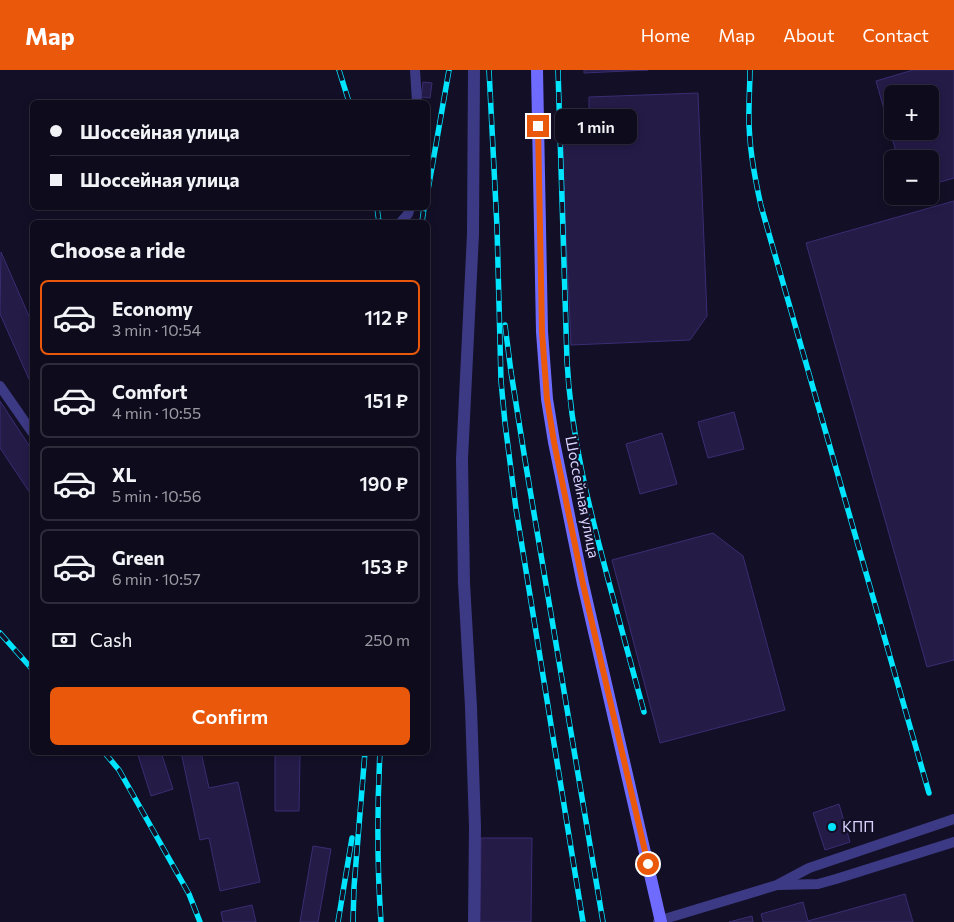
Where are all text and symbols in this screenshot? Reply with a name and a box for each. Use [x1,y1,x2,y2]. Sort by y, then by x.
text: Map [25,21,75,50]
text: Home [641,24,690,46]
text: Map [718,24,755,46]
text: About [783,24,835,46]
text: Contact [863,24,929,46]
map controls [884,85,939,205]
button: + [884,85,939,140]
callout: 1 min [556,108,638,144]
route end [527,115,549,137]
text: 1 min [577,117,615,136]
text: Шоссейная улица [80,120,239,143]
button: − [884,150,939,205]
text: Шоссейная улица [80,168,239,191]
text: Choose a ride [50,236,185,263]
icon: car [52,295,97,340]
text: Economy [112,297,193,320]
text: 112 ₽ [364,306,408,329]
text: 3 min · 10:54 [112,320,201,339]
icon: car [52,378,97,423]
text: Comfort [112,380,188,403]
text: 151 ₽ [364,389,408,412]
text: 4 min · 10:55 [112,403,201,422]
street label: Шоссейная улица [562,434,604,559]
icon: car [52,461,97,506]
text: XL [112,463,137,486]
text: 190 ₽ [359,472,408,495]
text: 5 min · 10:56 [112,486,201,505]
icon: car [52,544,97,589]
text: Green [112,546,164,569]
text: 153 ₽ [362,555,408,578]
text: 6 min · 10:57 [112,569,201,588]
icon: cash [50,626,78,654]
text: Cash [90,628,132,651]
text: 250 m [364,630,410,649]
button: Confirm [50,687,410,745]
place label: КПП [842,817,874,835]
marker: КПП [826,821,838,833]
route start [637,853,659,875]

